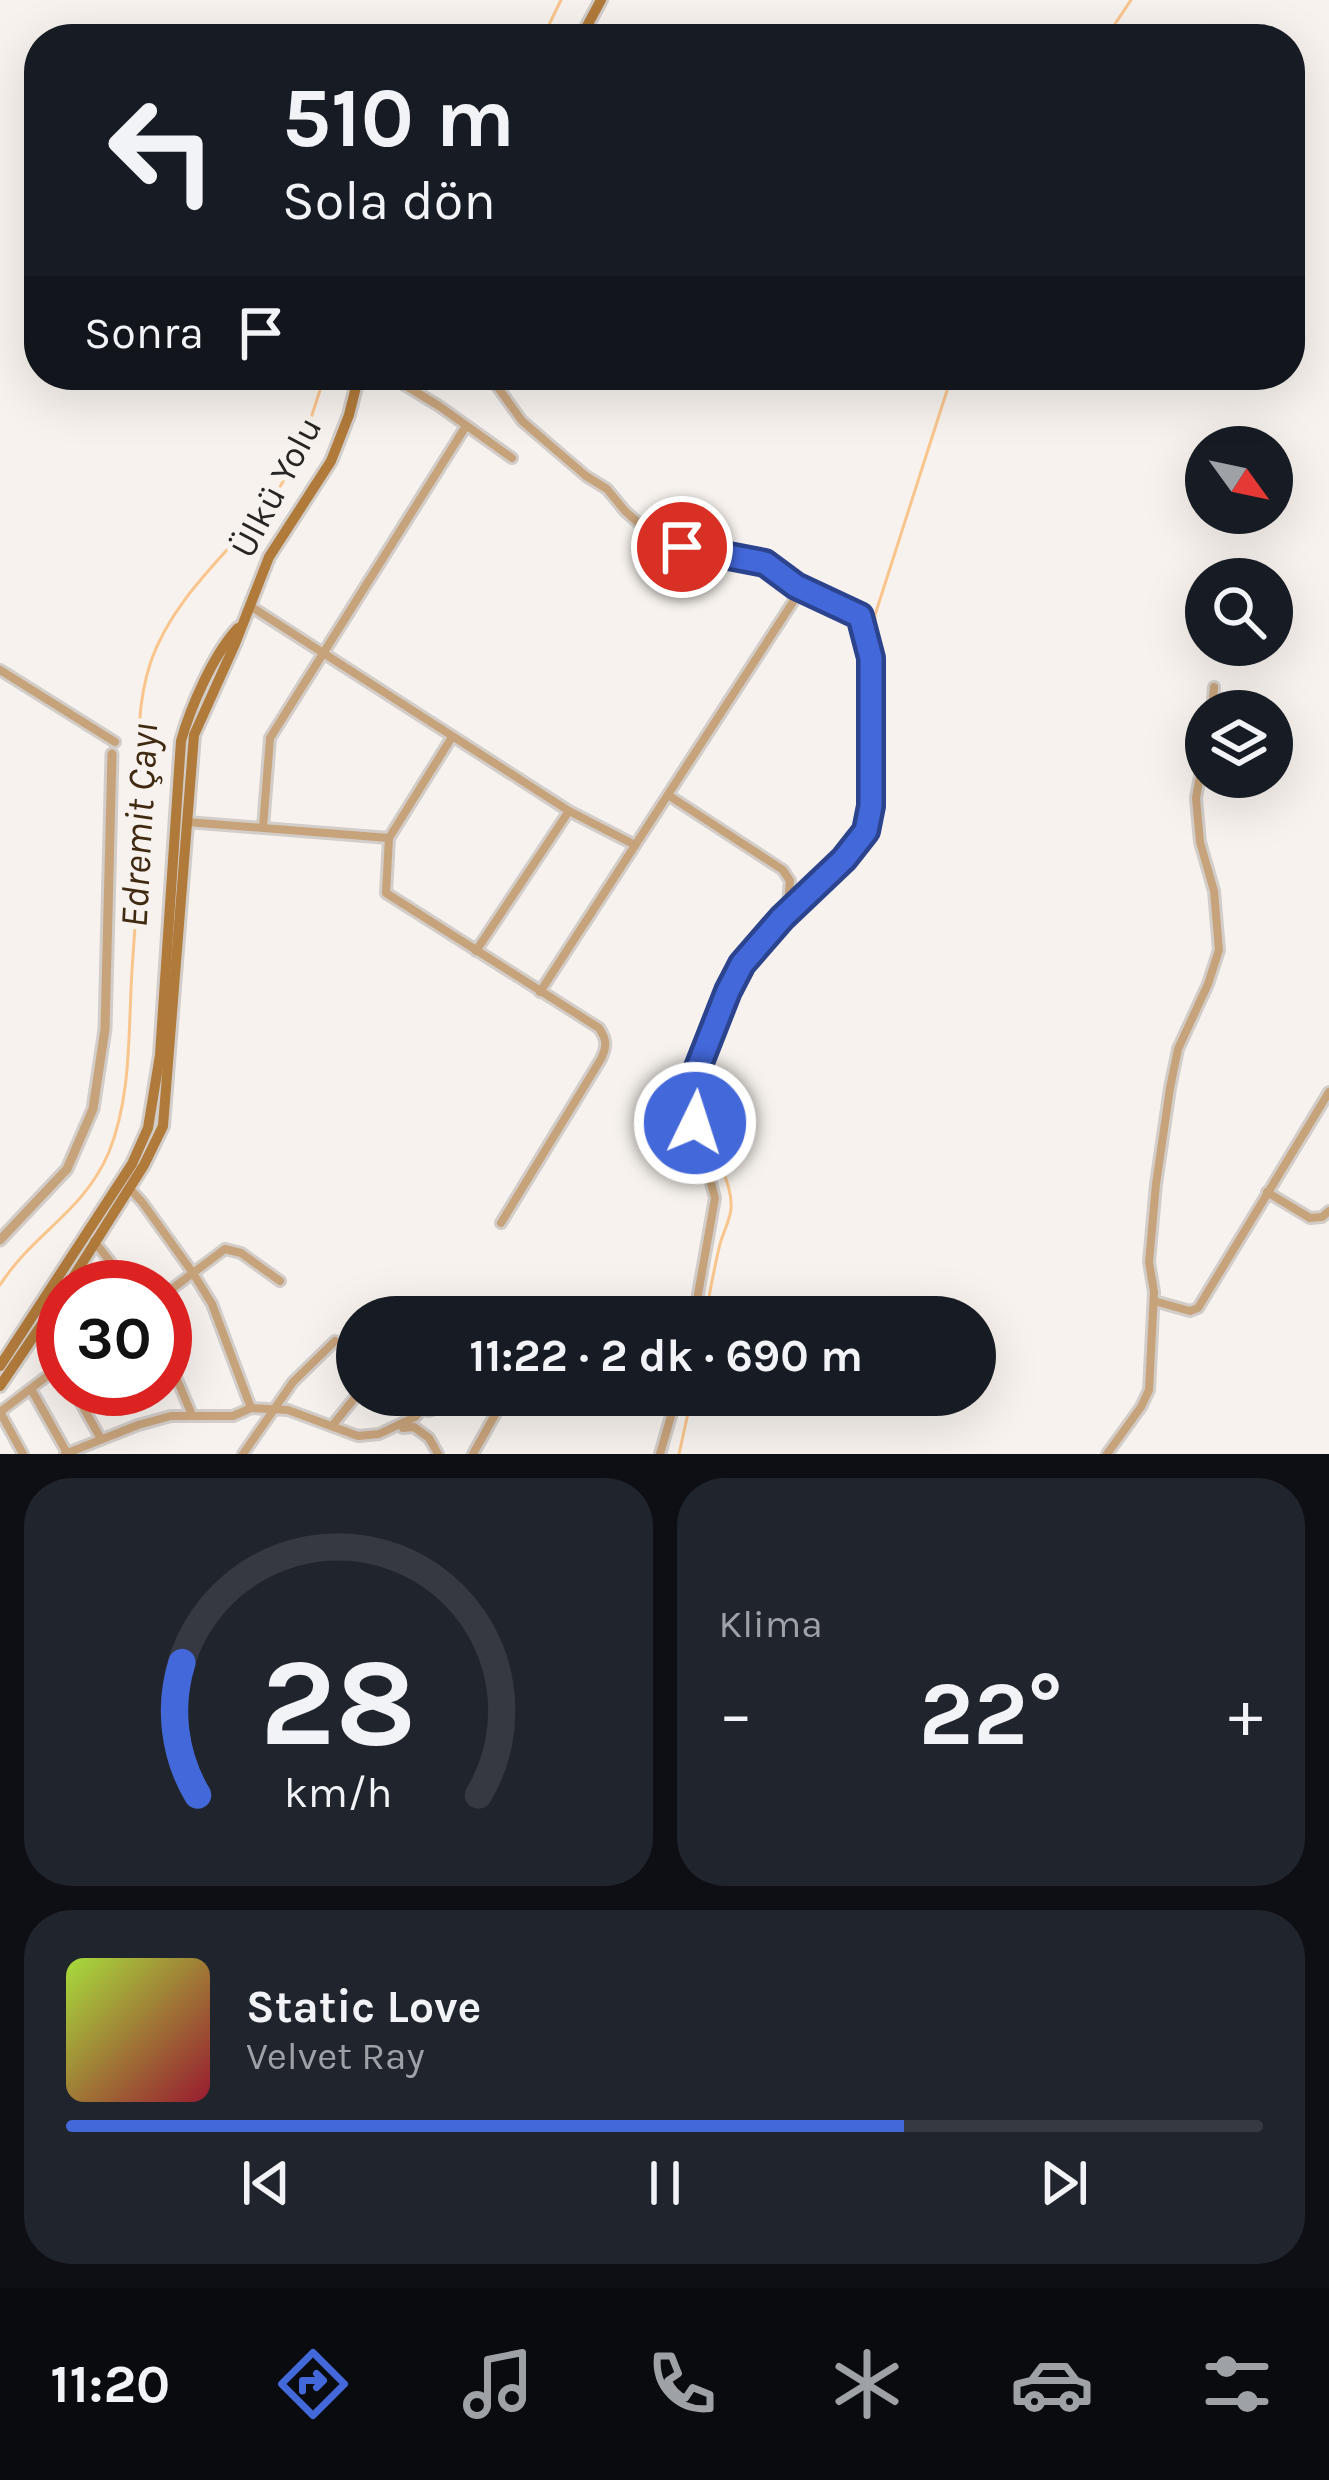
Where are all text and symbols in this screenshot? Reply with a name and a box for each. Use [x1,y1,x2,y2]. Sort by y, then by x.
text: 510 m [282,69,515,167]
icon: left [84,72,240,228]
text: Sola dön [282,169,496,233]
icon: arrive [228,300,294,366]
text: Sonra [84,307,204,359]
street label: Ülkü Yolu [221,410,331,564]
north arrow [1185,426,1293,534]
map controls [1185,426,1293,798]
pin [631,496,733,598]
icon: arrive [649,514,715,580]
button: search [1185,558,1293,666]
button: layers [1185,690,1293,798]
water label: Edremit Çayı [111,721,167,929]
position arrow [632,1060,758,1186]
speed limit sign: 30 [36,1260,192,1416]
text: 11:22 · 2 dk · 690 m [469,1330,863,1382]
text: Klima [719,1601,823,1647]
text: 28 [260,1630,416,1775]
text: 22° [919,1661,1063,1767]
text: − [719,1675,753,1753]
text: + [1228,1675,1263,1753]
text: km/h [284,1768,393,1818]
text: Static Love [246,1981,481,2033]
text: Velvet Ray [246,2033,425,2079]
icon: previous [233,2150,299,2216]
icon: pause [632,2150,698,2216]
icon: next [1031,2150,1097,2216]
icon: directions [271,2342,355,2426]
icon: music [456,2342,540,2426]
icon: phone [640,2342,724,2426]
icon: climate [825,2342,909,2426]
icon: car [1010,2342,1094,2426]
icon: filters [1195,2342,1279,2426]
text: 11:20 [50,2352,170,2416]

